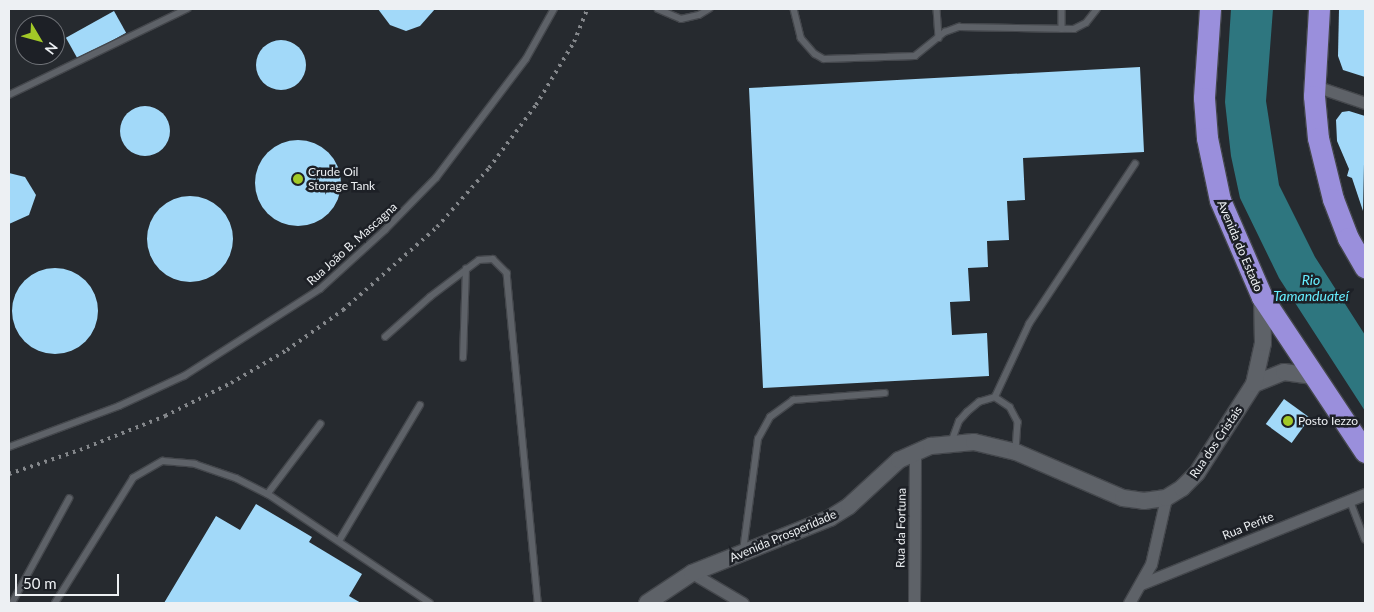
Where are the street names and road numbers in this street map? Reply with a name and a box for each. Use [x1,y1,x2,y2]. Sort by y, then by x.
street label: Avenida do Estado [1214,198,1266,294]
street label: Rua João B. Mascagna [304,200,400,288]
street label: Rua dos Cristais [1187,403,1245,481]
street label: Rua da Fortuna [893,488,909,568]
street label: Avenida Prosperidade [727,507,839,565]
street label: Rua Perite [1220,509,1276,543]

